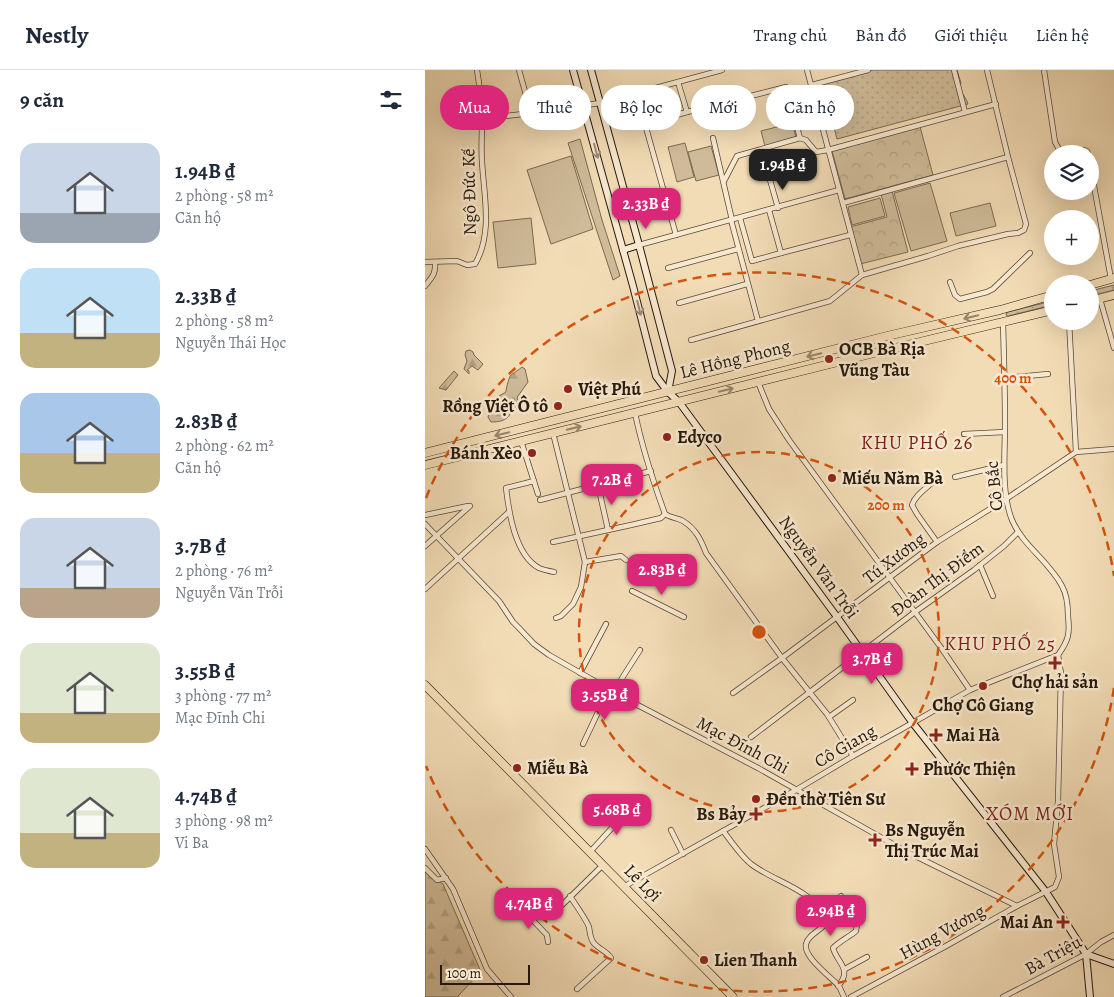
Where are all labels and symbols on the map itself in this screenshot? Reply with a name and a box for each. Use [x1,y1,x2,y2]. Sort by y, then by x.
one-way arrow [591,142,601,158]
street label: Ngô Đức Kế [456,148,482,236]
pin: 1.94B ₫ [737,148,829,191]
pin: 2.33B ₫ [600,188,692,230]
one-way arrow [634,299,644,315]
one-way arrow [964,313,980,322]
street label: Lê Hồng Phong [677,334,793,384]
place label: OCB Bà Rịa Vũng Tàu [838,337,925,382]
one-way arrow [806,351,822,360]
marker: OCB Bà Rịa Vũng Tàu [823,353,835,365]
text: 400 m [994,368,1032,388]
place label: Việt Phú [577,377,641,401]
marker: Việt Phú [562,383,574,395]
one-way arrow [717,385,733,394]
place label: Rồng Việt Ô tô [442,394,548,418]
marker: Rồng Việt Ô tô [552,400,564,412]
one-way arrow [566,423,582,432]
place label: Edyco [677,425,722,449]
one-way arrow [494,430,510,439]
district label: KHU PHỐ 26 [861,430,973,456]
marker: Edyco [661,431,673,443]
place label: Bánh Xèo [450,441,522,465]
marker: Bánh Xèo [526,447,538,459]
street label: Cô Bắc [979,460,1009,512]
pin: 7.2B ₫ [571,464,653,506]
place label: Miếu Năm Bà [842,466,944,490]
marker: Miếu Năm Bà [826,472,838,484]
text: 200 m [867,495,905,515]
street label: Nguyễn Văn Trỗi [773,511,865,623]
street label: Tú Xương [858,527,930,589]
street label: Đoàn Thị Điểm [885,536,989,622]
pin: 2.83B ₫ [616,554,708,596]
centre of rings [750,623,768,641]
district label: KHU PHỐ 25 [944,631,1056,657]
pin: 3.7B ₫ [831,642,913,685]
marker: Chợ hải sản [1049,657,1061,669]
place label: Chợ hải sản [1012,670,1098,694]
pin: 3.55B ₫ [559,678,651,721]
marker: Chợ Cô Giang [977,680,989,692]
place label: Chợ Cô Giang [932,693,1034,717]
street label: Mạc Đĩnh Chi [693,711,793,779]
street label: Cô Giang [810,719,880,773]
place label: Mai Hà [946,723,1000,747]
marker: Mai Hà [930,729,942,741]
place label: Miễu Bà [527,756,589,780]
place label: Phước Thiện [923,757,1016,781]
marker: Miễu Bà [511,762,523,774]
marker: Phước Thiện [905,762,919,776]
place label: Đền thờ Tiên Sư [766,787,886,811]
marker: Đền thờ Tiên Sư [750,793,762,805]
pin: 5.68B ₫ [571,794,663,836]
district label: XÓM MỚI [986,801,1074,827]
place label: Bs Bảy [696,802,747,826]
marker: Bs Bảy [750,808,762,820]
place label: Bs Nguyễn Thị Trúc Mai [885,818,979,863]
marker: Bs Nguyễn Thị Trúc Mai [869,834,881,846]
street label: Lê Lợi [619,859,667,907]
pin: 4.74B ₫ [483,888,575,930]
pin: 2.94B ₫ [785,894,877,937]
street label: Hùng Vương [895,899,989,965]
place label: Mai An [1000,910,1053,934]
marker: Mai An [1057,916,1069,928]
street label: Bà Triệu [1020,929,1086,980]
place label: Lien Thanh [714,948,798,972]
marker: Lien Thanh [698,954,710,966]
scale bar [440,962,530,985]

